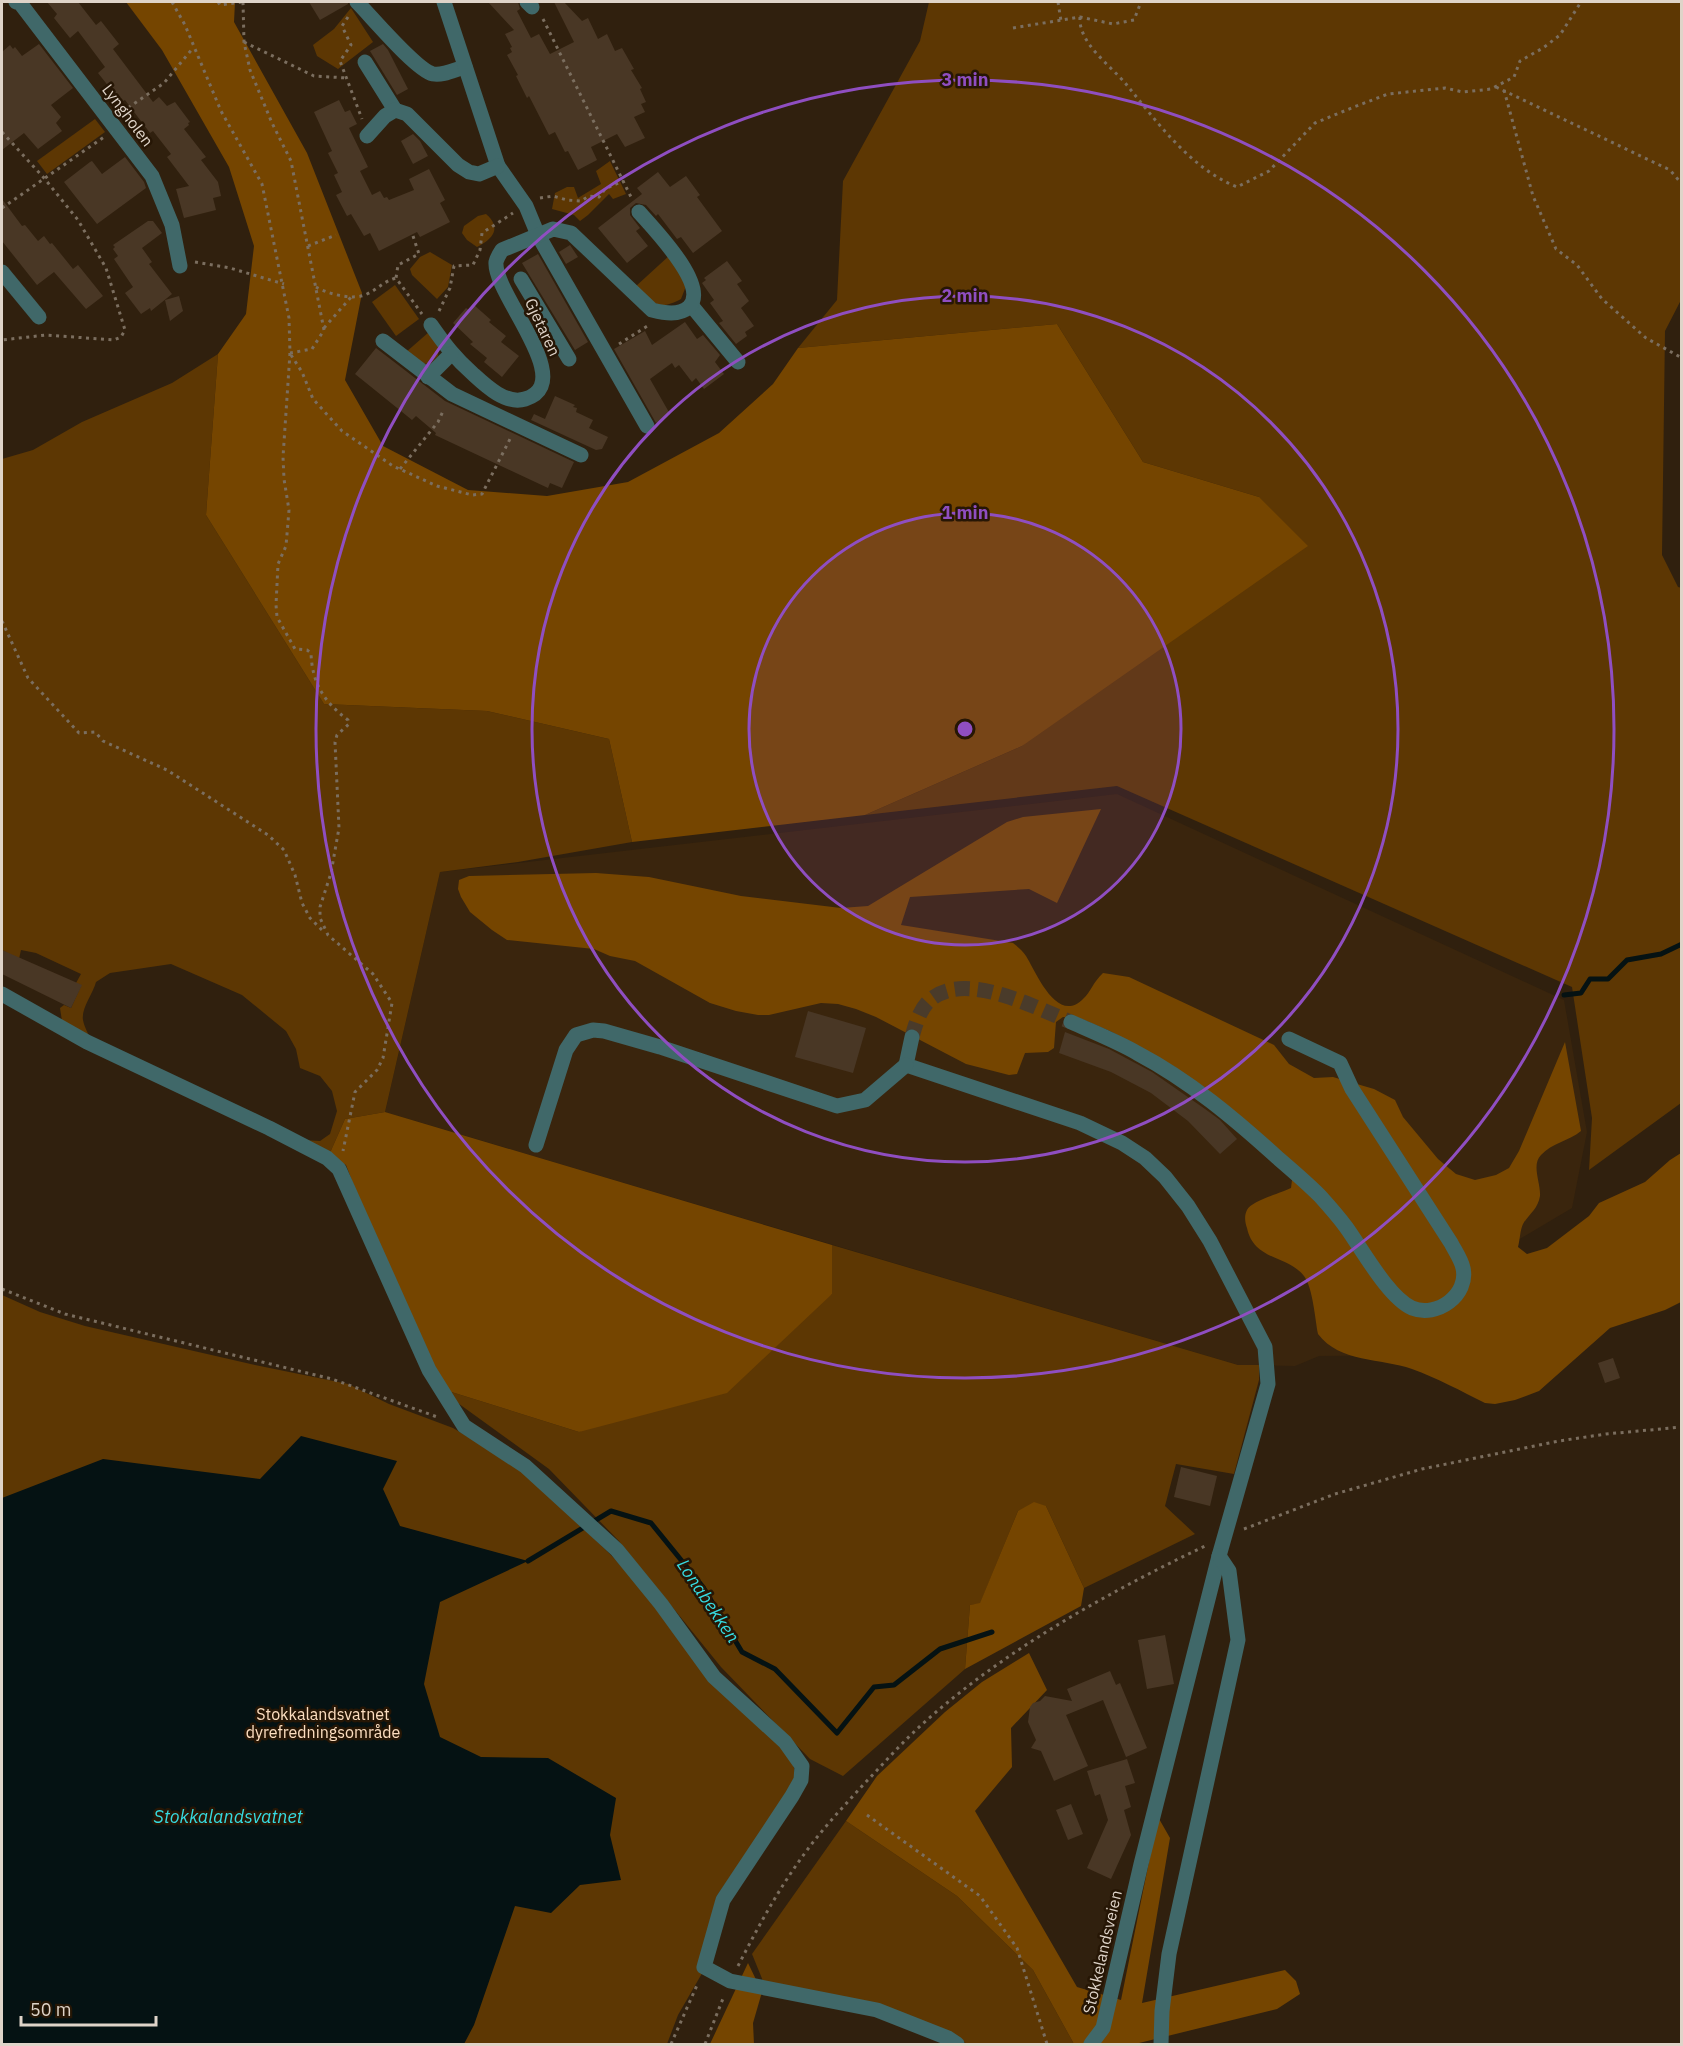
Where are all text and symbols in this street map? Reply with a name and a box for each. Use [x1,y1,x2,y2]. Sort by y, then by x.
text: 3 min [941,68,989,91]
street label: Lyngholen [98,80,158,150]
text: 2 min [941,284,989,307]
street label: Gjetaren [521,295,565,359]
text: 1 min [941,501,989,524]
centre of rings [955,719,975,739]
water label: Lonabekken [672,1554,745,1647]
park label: Stokkalandsvatnet dyrefredningsområde [246,1704,401,1742]
water label: Stokkalandsvatnet [154,1805,304,1828]
street label: Stokkelandsveien [1078,1888,1126,2016]
scale bar [21,1989,156,2027]
text: 50 m [30,1998,72,2021]

